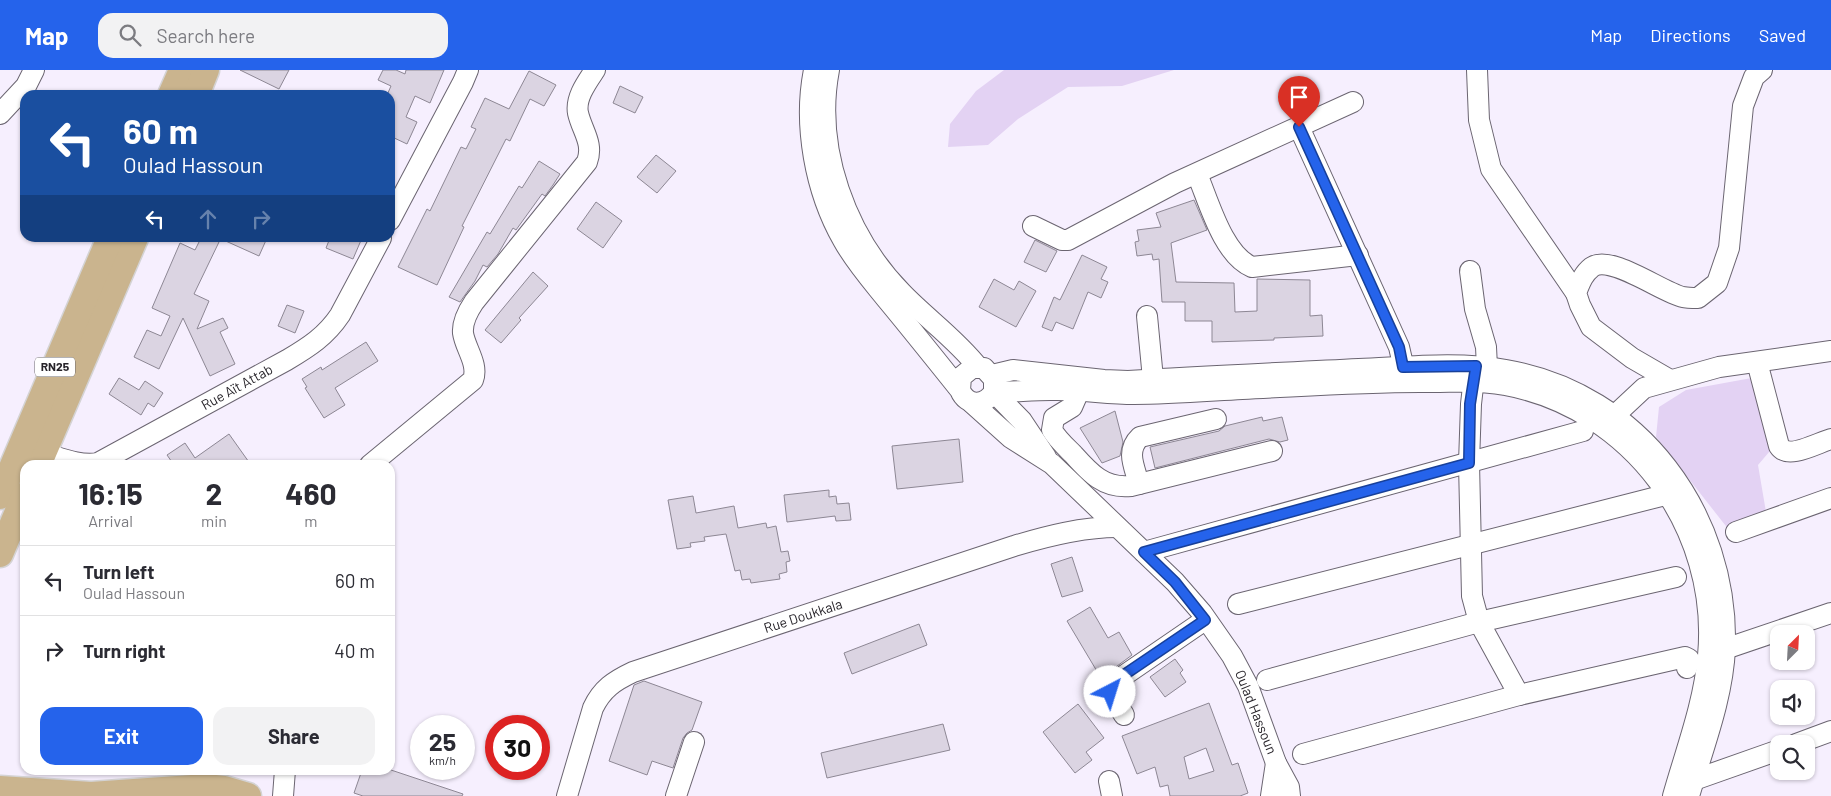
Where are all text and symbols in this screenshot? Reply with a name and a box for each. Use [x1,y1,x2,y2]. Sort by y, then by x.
search box [98,13,448,58]
text: Map [25,21,68,50]
icon: search [116,21,144,49]
text: Search here [156,24,255,47]
text: Map [1590,24,1622,46]
text: Directions [1650,24,1731,46]
text: Saved [1759,24,1806,46]
pin [1278,76,1320,127]
icon: arrive [1285,83,1313,111]
text: 60 m [123,109,198,151]
icon: left [40,110,105,175]
text: Oulad Hassoun [123,151,263,177]
icon: left [141,205,169,233]
icon: ahead [194,205,222,233]
icon: right [247,205,275,233]
road number: RN25 [35,358,75,376]
street label: Rue Aït Attab [198,360,275,413]
text: 16:15 [78,475,143,511]
text: 2 [206,475,222,511]
text: 460 [285,475,337,511]
text: Arrival [88,511,133,530]
text: min [201,511,227,530]
text: m [304,511,318,530]
text: Turn left [83,560,154,583]
icon: left [40,567,68,595]
text: 60 m [335,569,375,592]
text: Oulad Hassoun [83,583,185,602]
street label: Rue Doukkala [761,595,844,636]
north arrow [1770,625,1815,670]
map controls [1770,625,1815,780]
icon: right [40,637,68,665]
text: Turn right [83,639,165,662]
text: 40 m [334,639,375,662]
position arrow [1083,665,1135,717]
street label: Oulad Hassoun [1232,667,1281,756]
button: sound [1770,680,1815,725]
button: Exit [40,707,203,765]
button: Share [213,707,375,765]
speed limit sign: 30 [485,715,550,780]
text: 25 [429,726,456,756]
button: search [1770,735,1815,780]
text: km/h [429,753,456,767]

